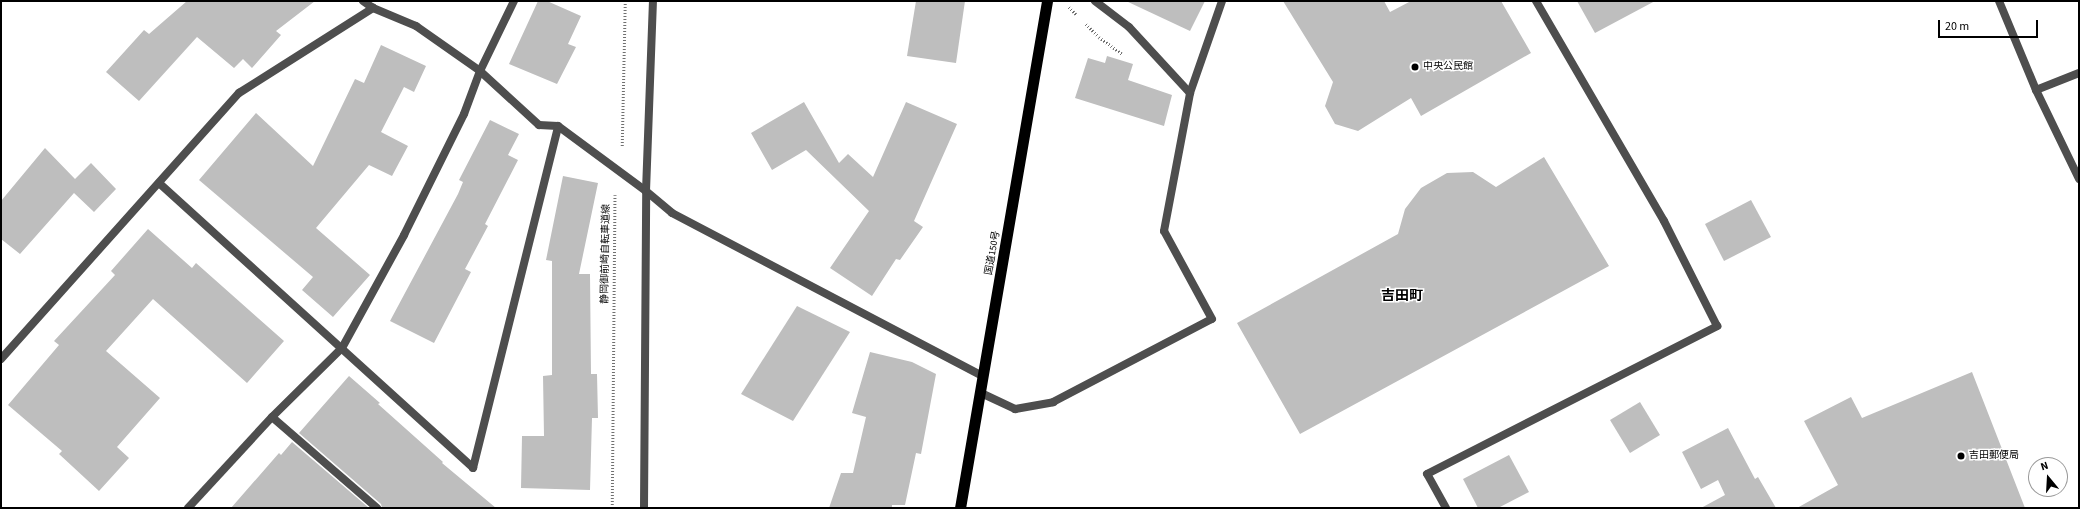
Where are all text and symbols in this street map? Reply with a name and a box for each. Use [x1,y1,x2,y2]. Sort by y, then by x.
scale bar [1940,12,2040,38]
text: 20 m [1945,18,1969,35]
place label: 中央公民館 [1423,61,1473,73]
marker: 中央公民館 [1410,62,1420,72]
street label: 静岡御前崎自転車道線 [599,204,613,304]
street label: 国道150号 [983,230,1003,276]
district label: 吉田町 [1381,288,1423,304]
place label: 吉田郵便局 [1969,450,2019,462]
marker: 吉田郵便局 [1956,451,1966,461]
north arrow [2028,457,2068,497]
text: N [2039,458,2050,474]

